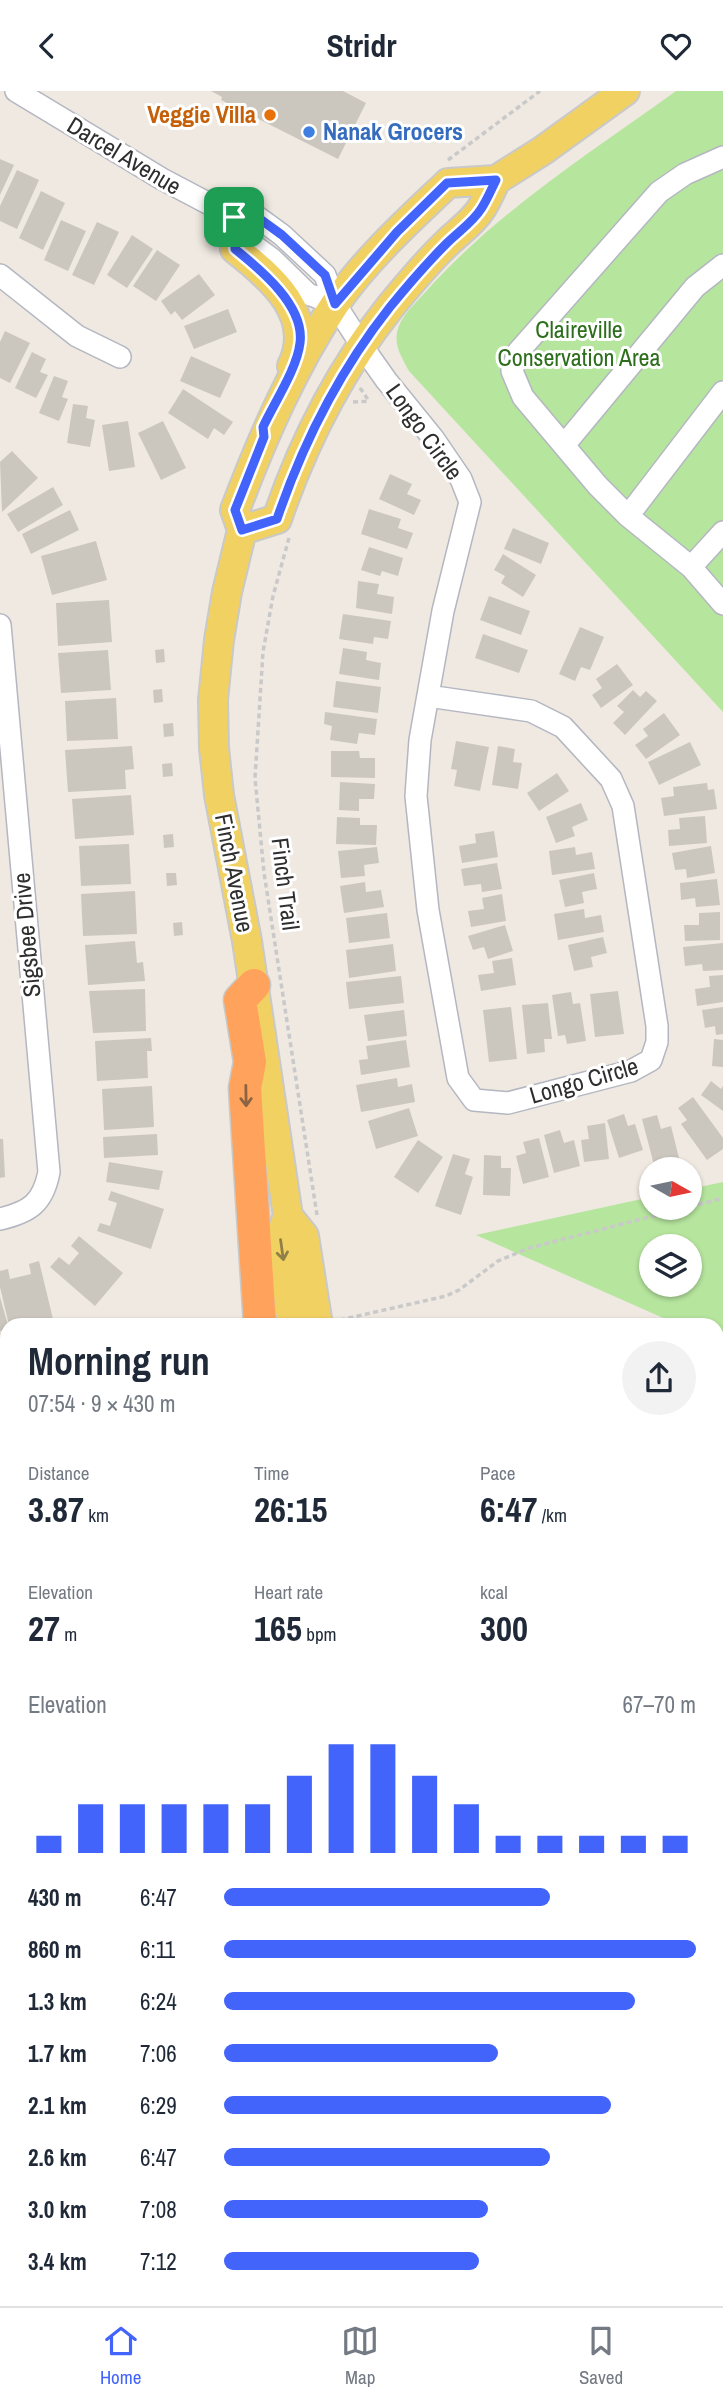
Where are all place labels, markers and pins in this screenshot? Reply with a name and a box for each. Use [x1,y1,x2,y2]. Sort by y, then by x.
place label: Veggie Villa [147,98,256,130]
marker: Veggie Villa [262,107,278,123]
place label: Nanak Grocers [323,115,463,147]
marker: Nanak Grocers [301,124,317,140]
pin [204,187,264,247]

